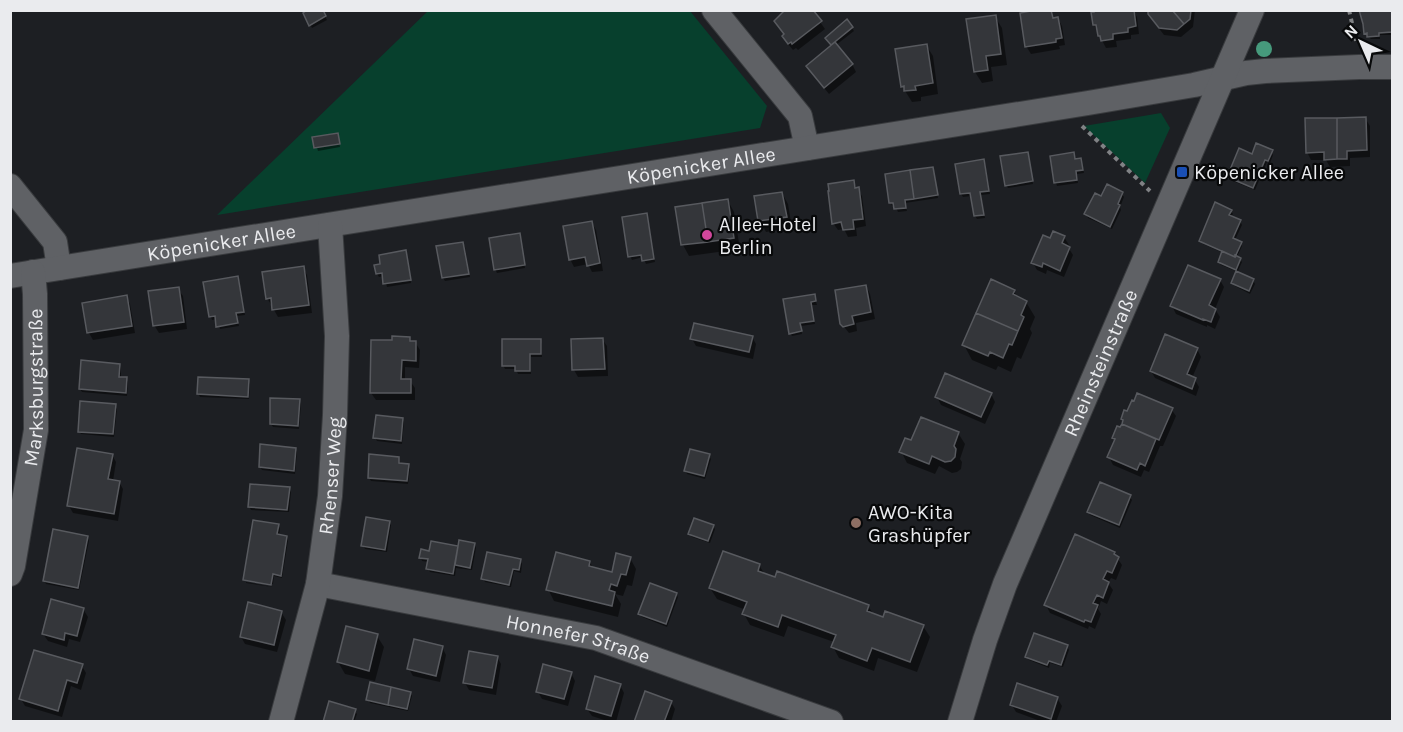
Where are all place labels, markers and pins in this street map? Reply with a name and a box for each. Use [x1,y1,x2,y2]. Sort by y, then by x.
place label: Köpenicker Allee [1194,161,1344,184]
marker: Köpenicker Allee [1175,165,1189,179]
place label: Allee-Hotel Berlin [719,213,817,259]
marker: Allee-Hotel Berlin [700,228,714,242]
place label: AWO-Kita Grashüpfer [868,501,971,547]
marker: AWO-Kita Grashüpfer [849,516,863,530]

